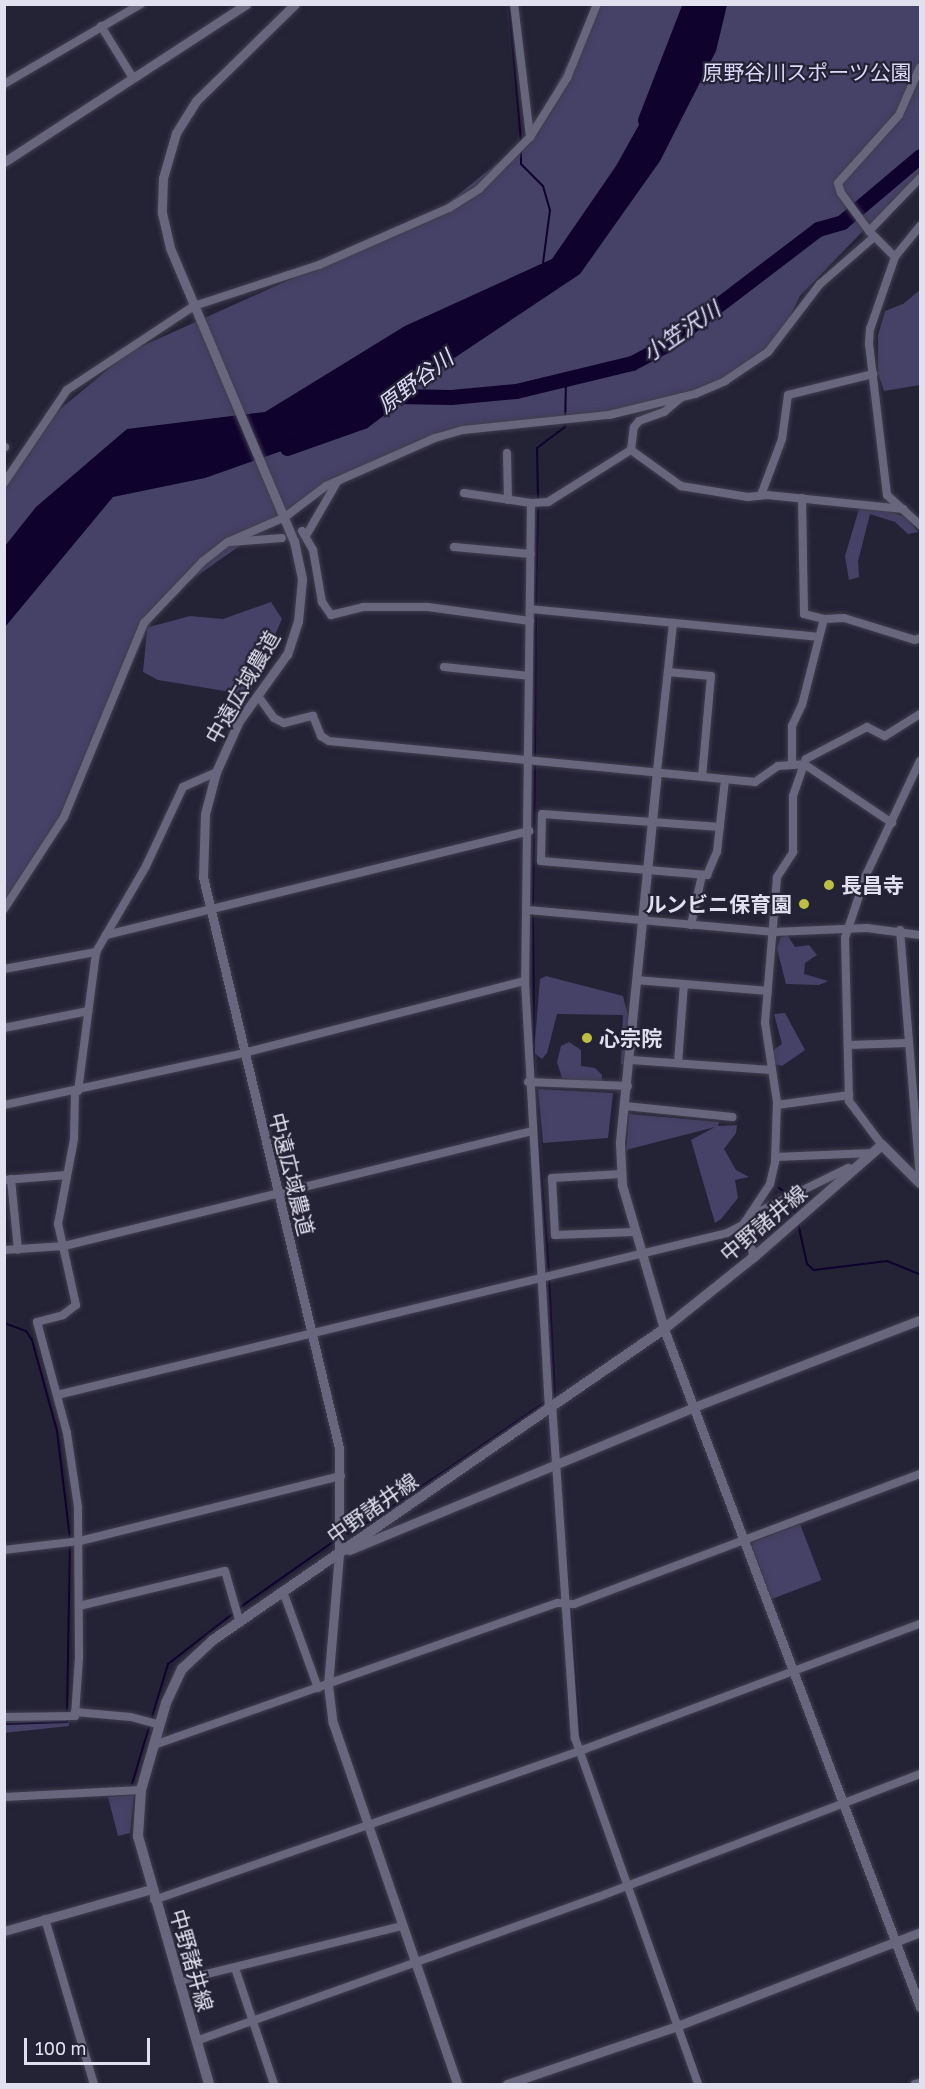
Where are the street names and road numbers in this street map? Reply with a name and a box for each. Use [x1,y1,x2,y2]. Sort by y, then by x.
street label: 中遠広域農道 [200,626,284,748]
street label: 中遠広域農道 [265,1110,319,1238]
street label: 中野諸井線 [715,1180,811,1266]
street label: 中野諸井線 [322,1468,422,1548]
street label: 中野諸井線 [165,1906,219,2014]

